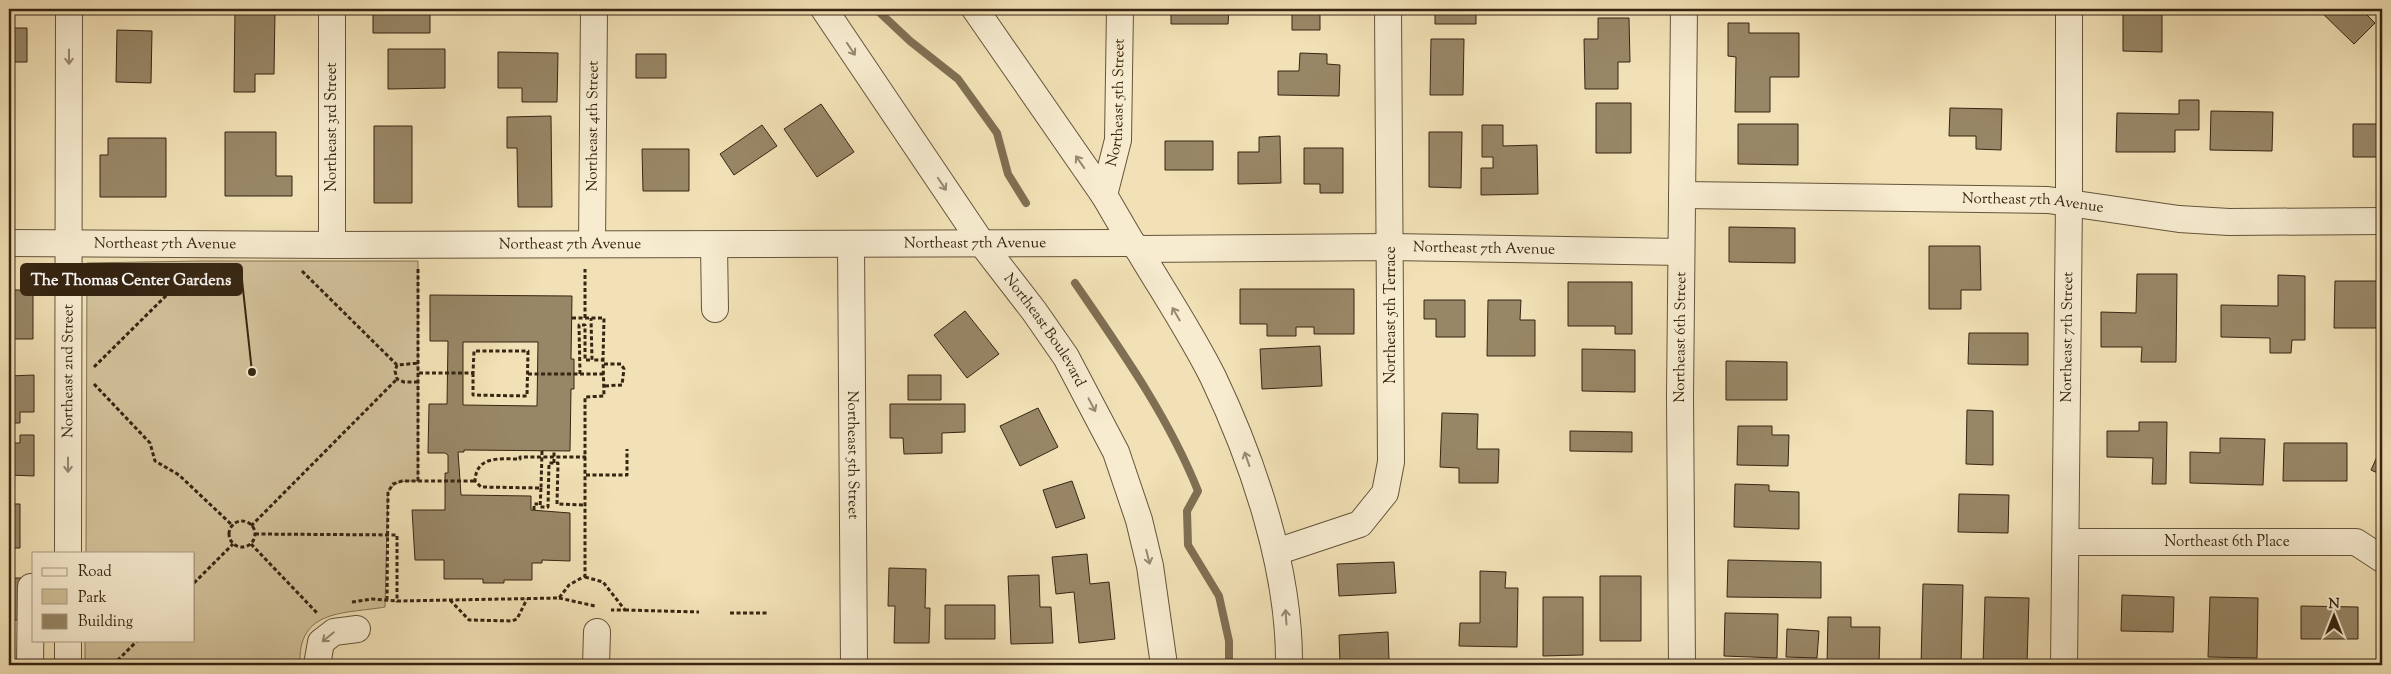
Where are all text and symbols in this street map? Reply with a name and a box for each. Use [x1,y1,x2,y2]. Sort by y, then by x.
street label: Northeast 5th Street [1101,38,1130,169]
one-way arrow [846,42,856,56]
one-way arrow [64,49,74,65]
street label: Northeast 4th Street [582,60,604,192]
street label: Northeast 3rd Street [322,62,343,192]
one-way arrow [1075,155,1085,169]
one-way arrow [937,176,947,190]
street label: Northeast 7th Avenue [1962,188,2105,218]
street label: Northeast 7th Avenue [94,233,236,255]
street label: Northeast 7th Avenue [904,233,1046,254]
street label: Northeast 7th Avenue [499,234,641,255]
street label: Northeast 7th Avenue [1413,237,1555,260]
street label: Northeast 5th Terrace [1381,246,1402,384]
callout: The Thomas Center Gardens [21,264,242,295]
street label: Northeast Boulevard [998,269,1091,391]
text: The Thomas Center Gardens [31,270,231,293]
street label: Northeast 6th Street [1669,271,1692,403]
street label: Northeast 7th Street [2056,271,2079,403]
street label: Northeast 2nd Street [58,304,79,438]
one-way arrow [1171,306,1181,321]
street label: Northeast 5th Street [842,391,863,519]
one-way arrow [1087,397,1097,412]
one-way arrow [1242,452,1251,468]
one-way arrow [63,456,73,473]
street label: Northeast 6th Place [2164,532,2290,553]
one-way arrow [1144,548,1153,564]
legend [32,552,195,642]
text: Road [78,562,112,583]
text: Park [78,588,107,609]
north arrow [2308,592,2358,642]
text: N [2328,595,2340,615]
one-way arrow [1282,609,1291,625]
text: Building [78,612,133,633]
one-way arrow [322,632,335,643]

